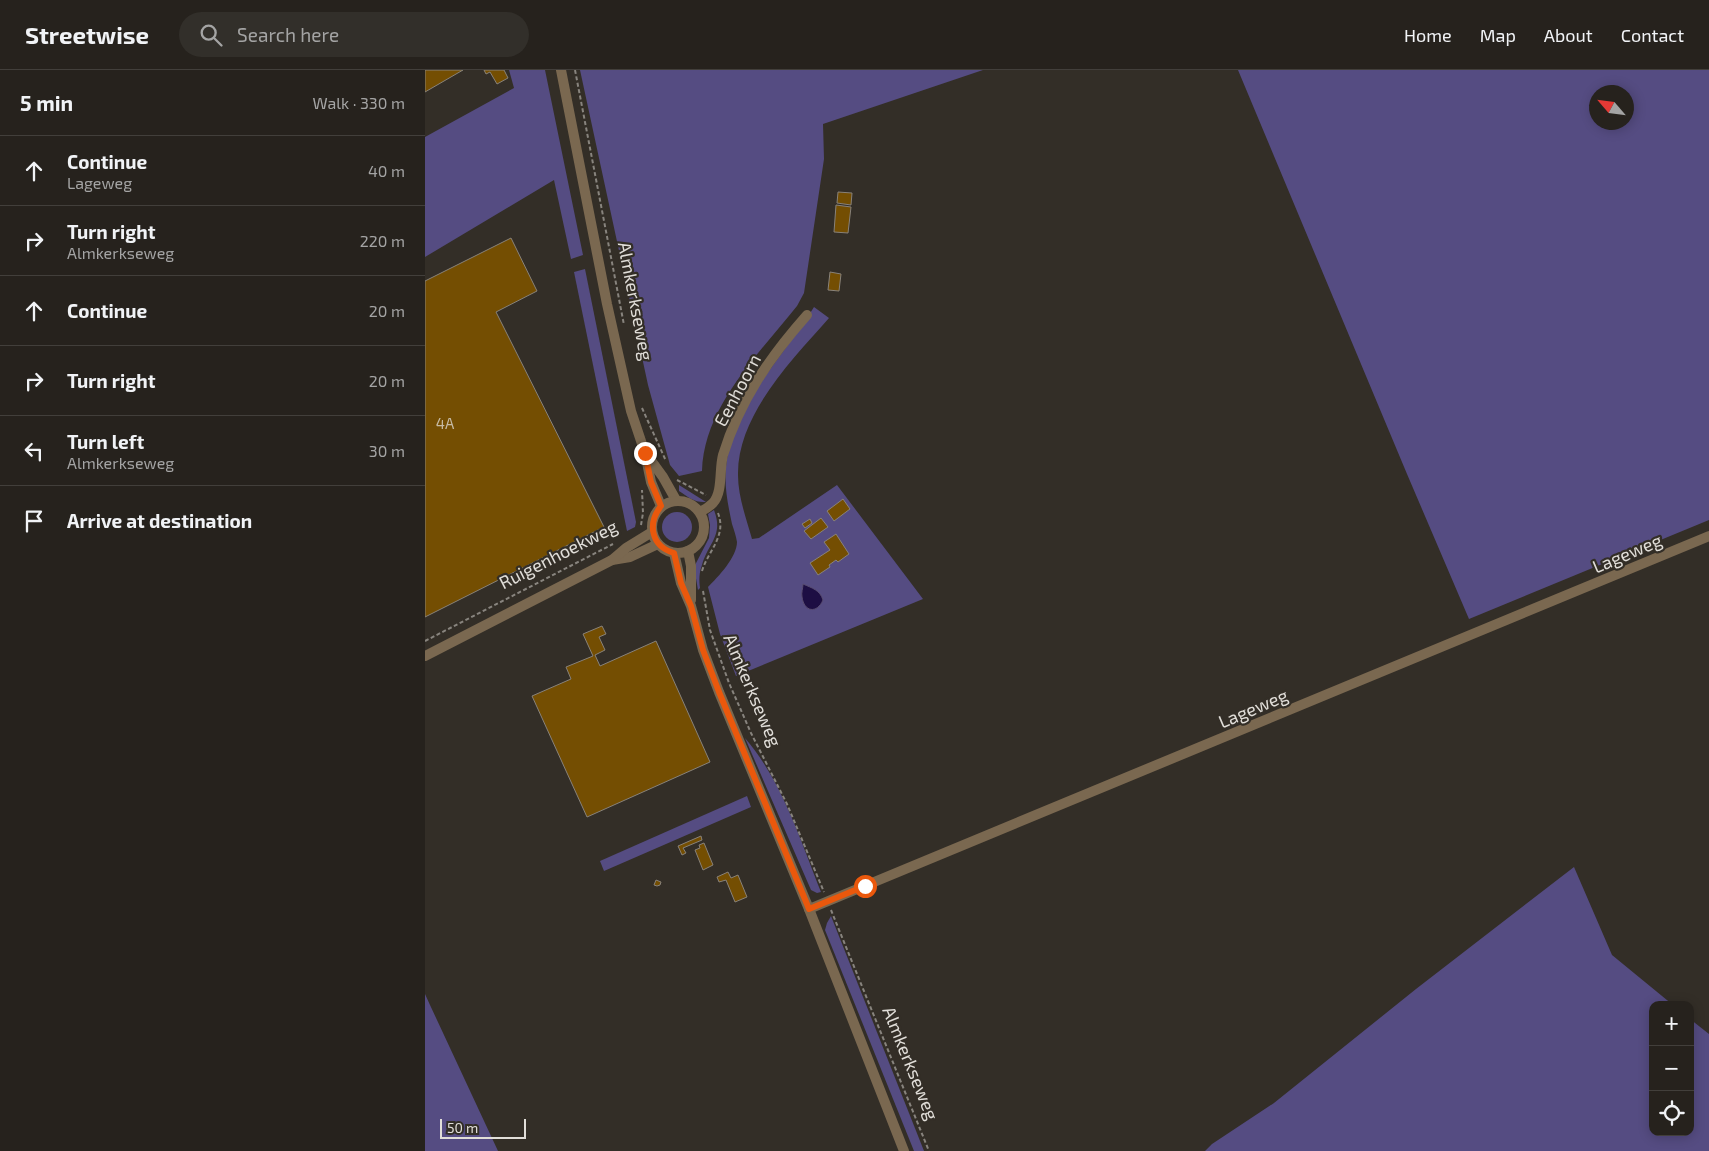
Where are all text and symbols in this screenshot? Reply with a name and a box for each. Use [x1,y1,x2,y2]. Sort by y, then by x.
search box [179,12,529,57]
text: Streetwise [25,20,149,49]
icon: search [197,21,225,49]
text: Search here [237,23,339,46]
text: Home [1404,24,1452,46]
text: Map [1480,24,1516,46]
text: About [1544,24,1593,46]
text: Contact [1621,24,1684,46]
north arrow [1589,85,1634,130]
text: 5 min [20,90,73,115]
text: Walk · 330 m [313,93,405,112]
text: Continue [67,150,147,173]
icon: ahead [20,157,48,185]
text: 40 m [368,161,405,180]
text: Lageweg [67,173,132,192]
text: Turn right [67,220,155,243]
icon: right [20,227,48,255]
text: 220 m [360,231,405,250]
street label: Almkerkseweg [614,240,658,362]
text: Almkerkseweg [67,243,174,262]
icon: ahead [20,297,48,325]
text: Continue [67,299,147,322]
text: 20 m [369,301,405,320]
street label: Eenhoorn [709,350,765,430]
icon: right [20,367,48,395]
text: Turn right [67,369,155,392]
text: 20 m [369,371,405,390]
house number: 4A [436,414,455,432]
text: Turn left [67,430,144,453]
icon: left [20,437,48,465]
text: 30 m [369,441,405,460]
route end [634,442,657,465]
text: Almkerkseweg [67,453,174,472]
icon: arrive [20,507,48,535]
text: Arrive at destination [67,509,252,532]
street label: Ruigenhoekweg [495,515,621,593]
street label: Lageweg [1589,529,1665,577]
street label: Almkerkseweg [719,630,787,750]
street label: Lageweg [1215,684,1291,732]
route start [854,875,877,898]
map controls [1649,1001,1694,1136]
button: + [1649,1001,1694,1046]
street label: Almkerkseweg [878,1003,944,1123]
button: − [1649,1046,1694,1091]
button: locate [1649,1091,1694,1136]
scale bar [440,1116,526,1139]
text: 50 m [447,1119,478,1136]

